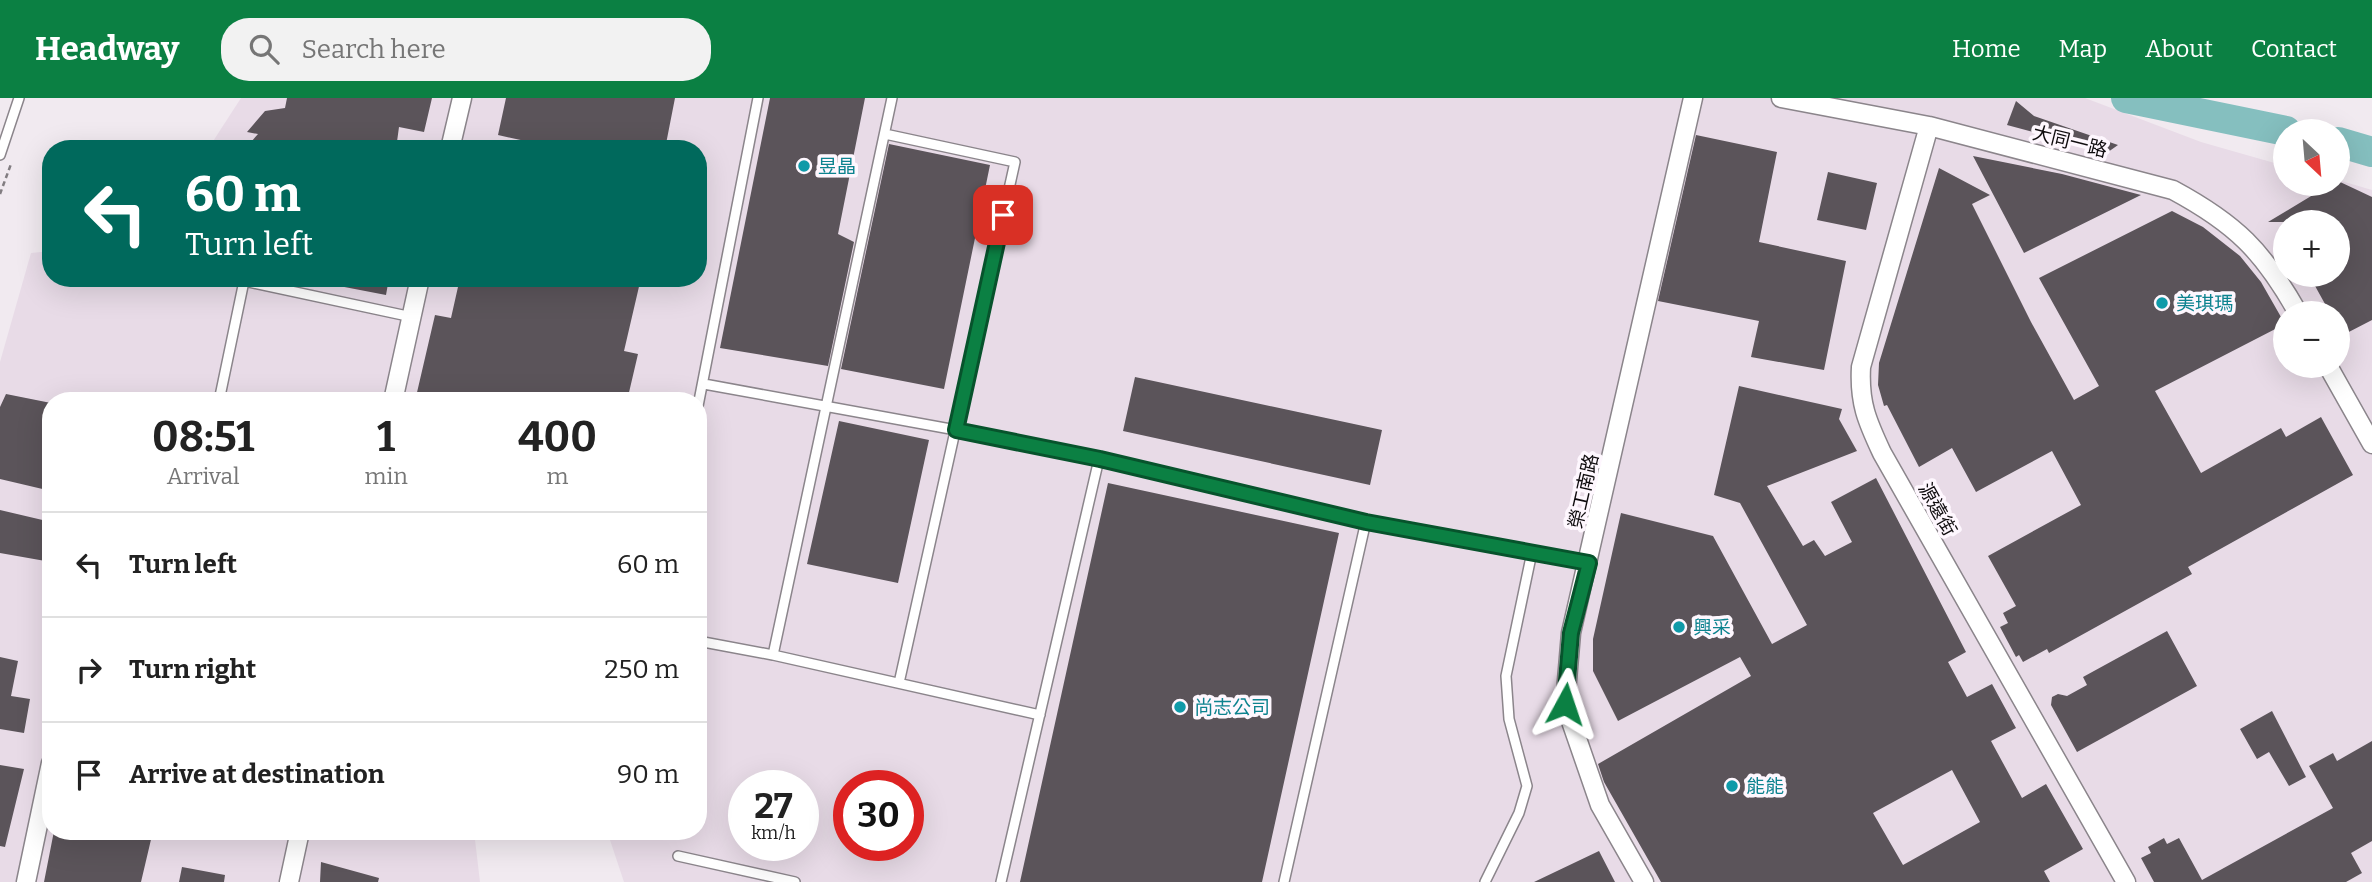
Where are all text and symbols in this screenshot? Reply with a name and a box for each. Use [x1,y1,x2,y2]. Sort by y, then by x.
search box [221,18,711,81]
text: Headway [35,29,179,69]
icon: search [245,30,283,68]
text: Search here [301,34,446,65]
text: Home [1952,35,2021,63]
text: Map [2059,35,2107,63]
text: About [2145,35,2213,63]
text: Contact [2251,35,2337,63]
north arrow [2273,119,2350,196]
map controls [2273,119,2350,378]
street label: 大同一路 [2030,121,2110,162]
place label: 昱晶 [818,155,856,178]
marker: 昱晶 [796,158,812,174]
text: 60 m [185,165,301,224]
icon: left [70,168,161,259]
pin [973,185,1033,245]
icon: arrive [984,196,1022,234]
button: + [2273,210,2350,287]
text: Turn left [185,225,313,263]
place label: 美琪瑪 [2176,292,2233,315]
marker: 美琪瑪 [2154,295,2170,311]
button: − [2273,301,2350,378]
text: 08:51 [152,412,254,462]
text: 1 [377,412,395,462]
text: 400 [518,412,597,462]
street label: 榮工南路 [1564,451,1603,531]
text: Arrival [167,462,240,490]
text: min [365,462,408,490]
text: m [546,462,568,490]
street label: 源遠街 [1914,479,1961,540]
icon: left [70,546,108,584]
text: Turn left [129,549,237,580]
text: 60 m [617,549,679,580]
place label: 興采 [1693,616,1731,639]
marker: 興采 [1671,619,1687,635]
icon: right [70,651,108,689]
text: Turn right [129,654,256,685]
text: 250 m [604,654,679,685]
position arrow [1528,667,1602,741]
place label: 尚志公司 [1194,696,1270,719]
marker: 尚志公司 [1172,699,1188,715]
icon: arrive [70,756,108,794]
text: Arrive at destination [129,759,384,790]
text: 90 m [617,759,679,790]
speed limit sign: 30 [833,770,924,861]
place label: 能能 [1746,775,1784,798]
marker: 能能 [1724,778,1740,794]
text: 27 [754,785,793,827]
text: km/h [751,822,796,844]

